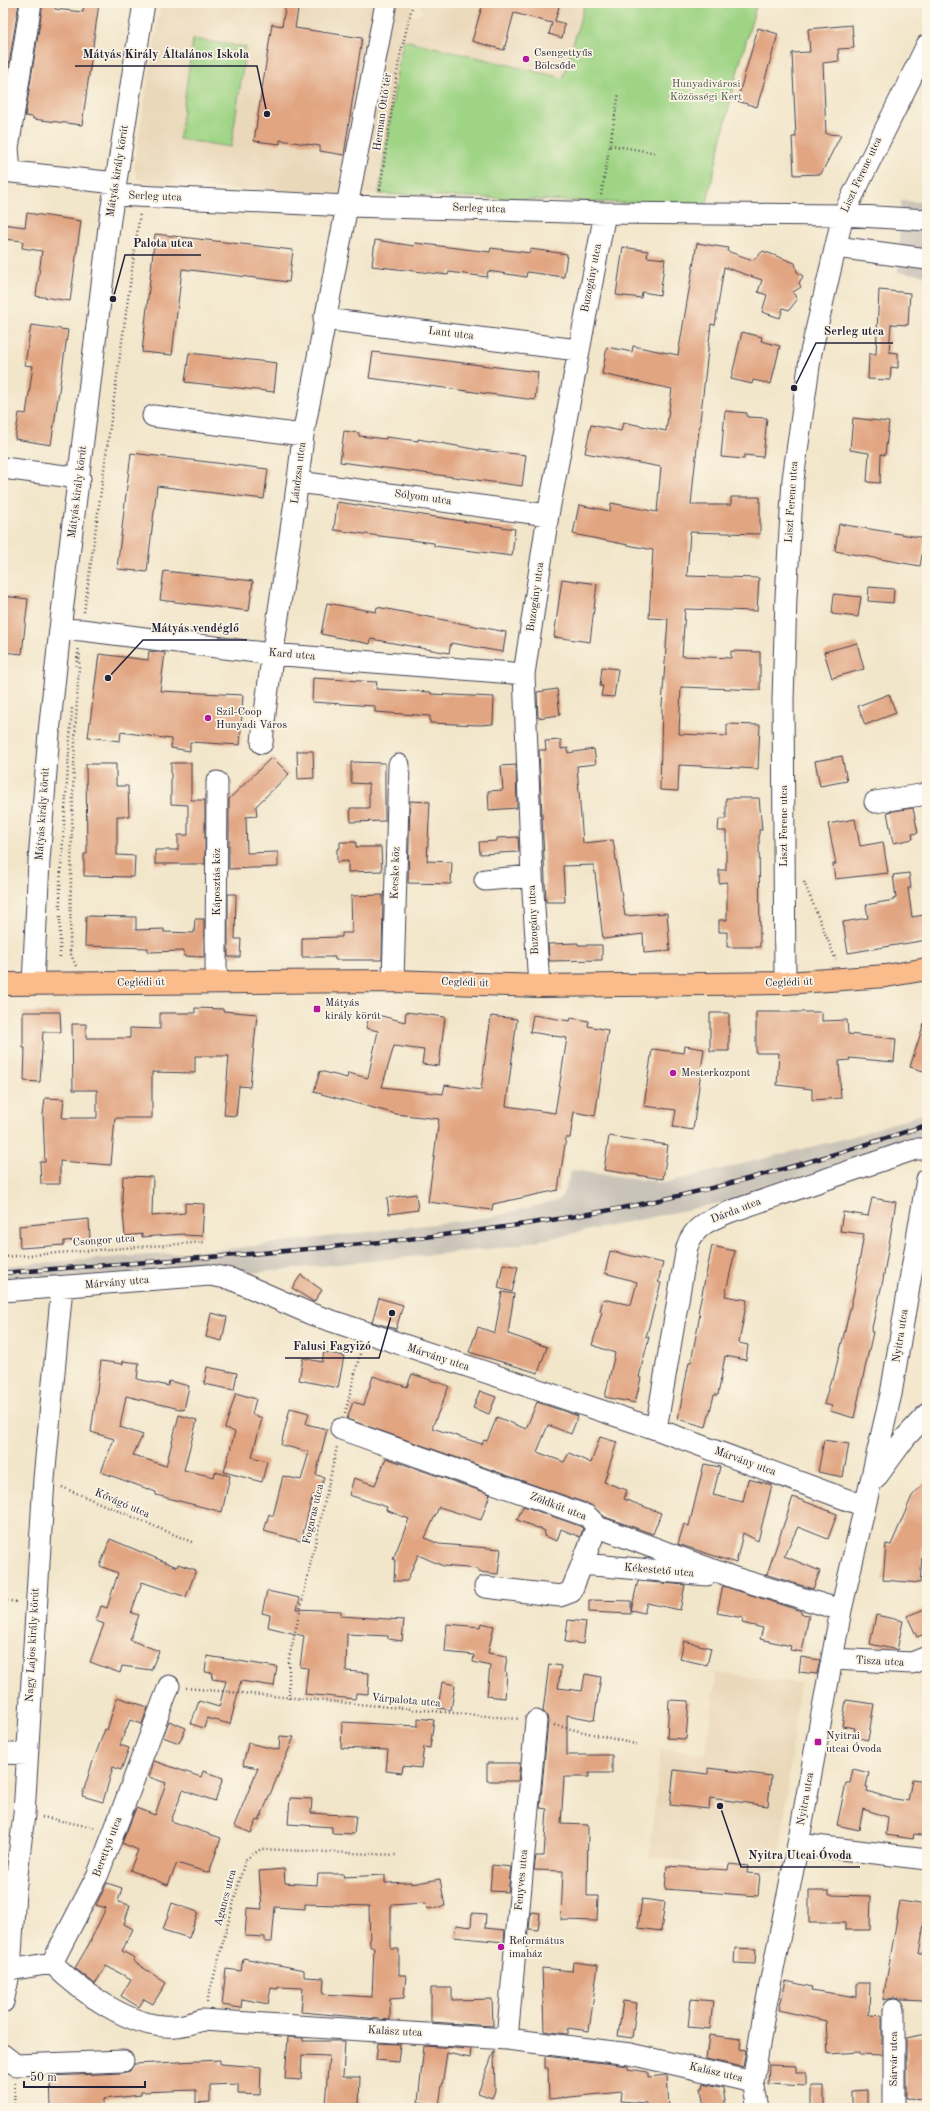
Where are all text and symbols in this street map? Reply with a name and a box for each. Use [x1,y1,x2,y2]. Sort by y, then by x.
callout: Mátyás Király Általános Iskola [75,42,257,66]
text: Mátyás Király Általános Iskola [83,46,249,61]
place label: Csengettyűs Bölcsőde [534,48,593,72]
marker: Csengettyűs Bölcsőde [521,54,531,64]
street label: Herman Ottó tér [372,72,394,152]
park label: Hunyadivárosi Közösségi Kert [670,79,742,103]
street label: Mátyás király körút [105,124,131,218]
street label: Liszt Ferenc utca [840,135,885,214]
street label: Serleg utca [128,191,182,203]
street label: Serleg utca [452,203,506,215]
callout: Palota utca [125,231,201,255]
text: Palota utca [133,238,193,250]
street label: Buzogány utca [580,242,604,313]
callout: Serleg utca [816,319,893,343]
street label: Lant utca [428,326,475,342]
text: Serleg utca [824,326,884,338]
street label: Lándzsa utca [290,441,308,505]
street label: Mátyás király körút [67,445,89,539]
street label: Liszt Ferenc utca [784,460,800,543]
street label: Sólyom utca [394,489,453,508]
street label: Buzogány utca [526,561,546,632]
callout: Mátyás vendéglő [143,616,247,640]
text: Mátyás vendéglő [151,623,239,635]
street label: Kard utca [268,647,316,663]
place label: Szil-Coop Hunyadi Város [216,707,287,731]
marker: Szil-Coop Hunyadi Város [203,713,213,723]
street label: Mátyás király körút [34,767,52,861]
street label: Liszt Ferenc utca [779,784,790,867]
street label: Kecske köz [390,846,402,900]
street label: Káposztás köz [212,848,223,916]
street label: Buzogány utca [527,884,541,955]
street label: Ceglédi út [117,977,165,989]
street label: Ceglédi út [441,977,489,989]
street label: Ceglédi út [765,977,813,989]
place label: Mátyás király körút [325,998,381,1022]
marker: Mátyás király körút [312,1004,322,1014]
marker: Mesterkozpont [668,1068,678,1078]
place label: Mesterkozpont [681,1068,751,1079]
street label: Dárda utca [709,1196,763,1226]
street label: Csongor utca [72,1233,136,1249]
street label: Márvány utca [84,1275,150,1291]
street label: Nyitra utca [891,1308,911,1364]
callout: Falusi Fagyizó [285,1334,379,1358]
text: Falusi Fagyizó [293,1341,371,1353]
street label: Márvány utca [405,1343,471,1373]
street label: Márvány utca [713,1446,778,1478]
street label: Fogaras utca [302,1482,326,1545]
street label: Kővágó utca [93,1487,152,1521]
street label: Zöldkút utca [528,1491,588,1523]
street label: Kékestető utca [624,1562,695,1580]
street label: Nagy Lajos király körút [25,1587,41,1702]
street label: Tisza utca [855,1655,905,1669]
street label: Várpalota utca [371,1692,442,1710]
place label: Nyitrai utcai Óvoda [826,1731,882,1755]
marker: Nyitrai utcai Óvoda [813,1737,823,1747]
street label: Nyitra utca [796,1771,816,1827]
street label: Berettyó utca [91,1815,125,1879]
callout: Nyitra Utcai Óvoda [741,1843,860,1867]
text: Nyitra Utcai Óvoda [748,1847,852,1862]
street label: Fenyves utca [514,1848,530,1911]
street label: Agancs utca [213,1868,239,1928]
place label: Református imaház [509,1936,564,1960]
marker: Református imaház [496,1942,506,1952]
street label: Kalász utca [367,2025,423,2039]
street label: Sárvár utca [889,2031,900,2087]
street label: Kalász utca [688,2061,744,2085]
scale bar [24,2063,145,2089]
text: 50 m [30,2071,57,2084]

